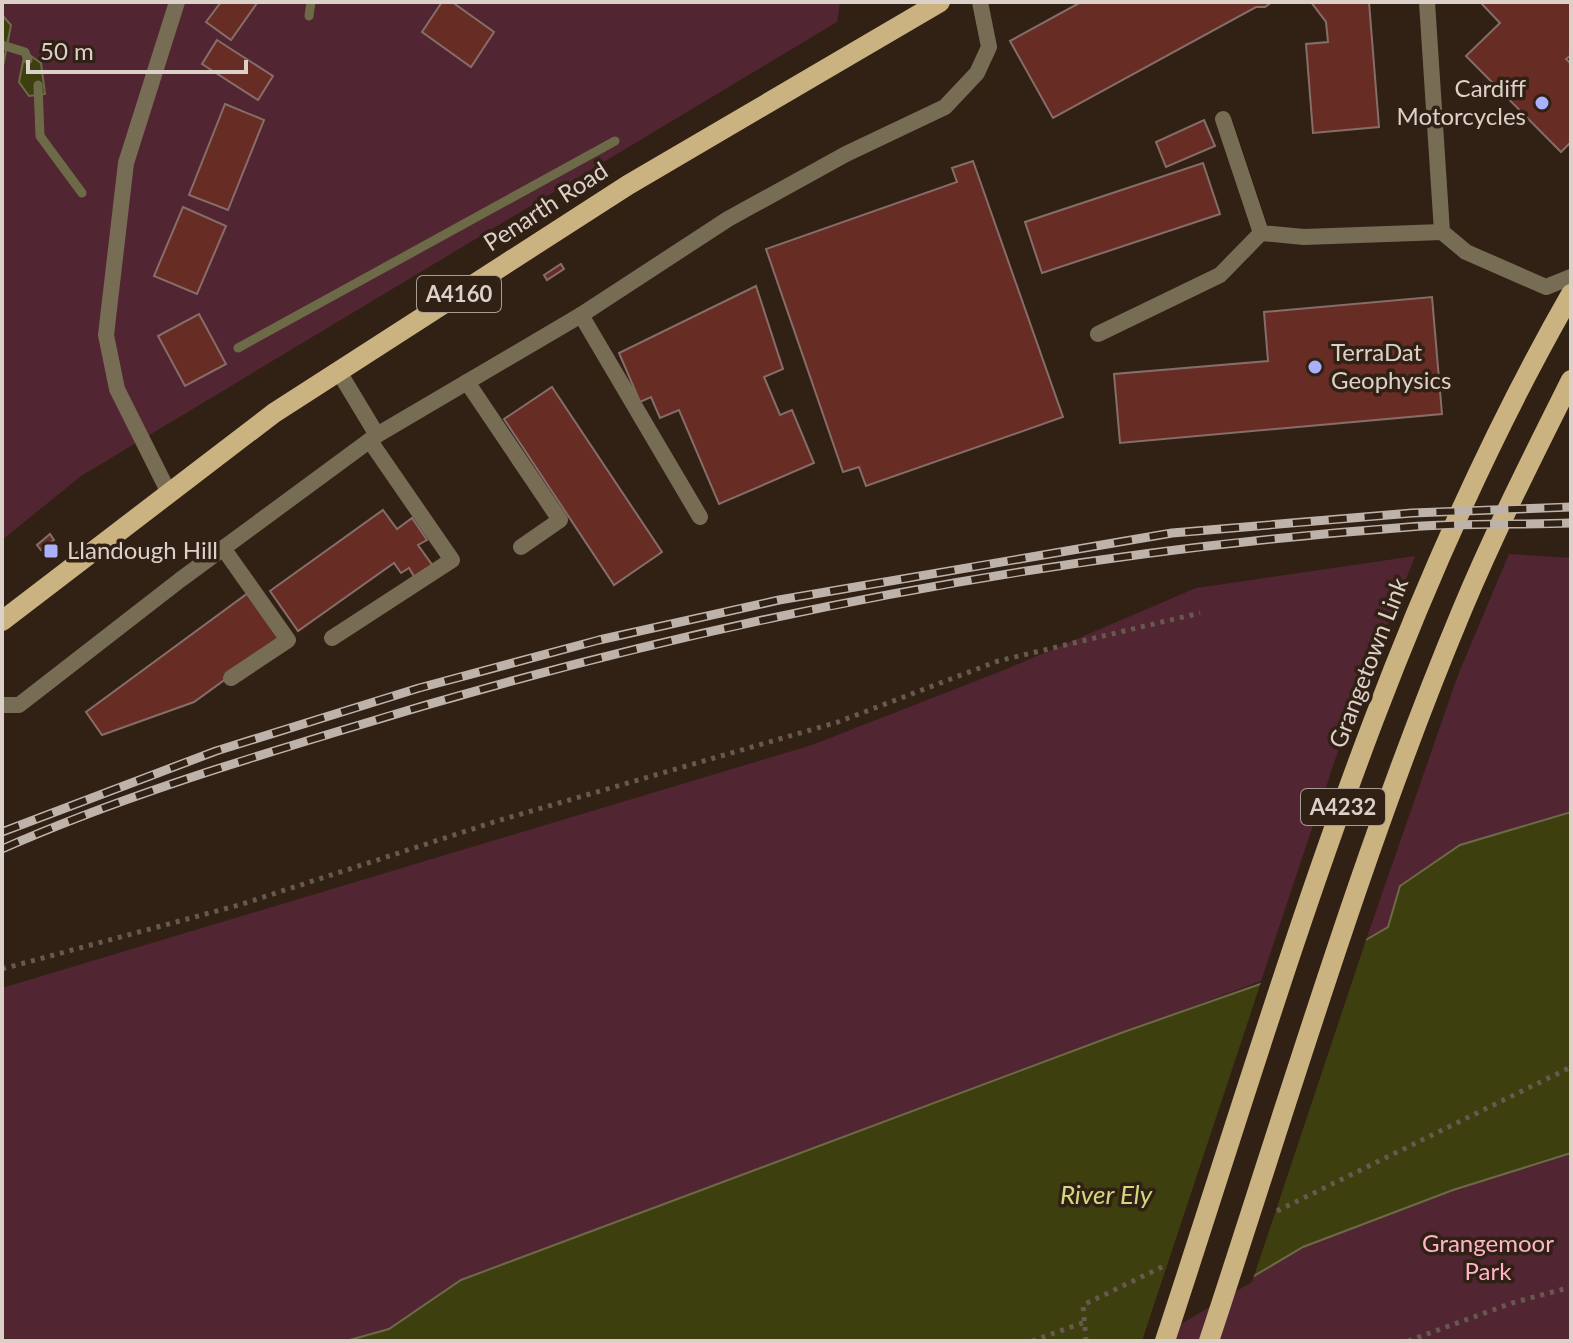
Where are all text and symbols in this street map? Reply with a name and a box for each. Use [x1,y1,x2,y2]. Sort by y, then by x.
scale bar [28,24,246,74]
text: 50 m [40,36,94,65]
place label: Cardiff Motorcycles [1397,73,1526,130]
marker: Cardiff Motorcycles [1533,94,1551,112]
street label: Penarth Road [478,155,613,257]
road number: A4160 [417,276,501,312]
place label: TerraDat Geophysics [1331,337,1451,394]
marker: TerraDat Geophysics [1306,358,1324,376]
place label: Llandough Hill [67,535,218,564]
marker: Llandough Hill [42,542,60,560]
street label: Grangetown Link [1322,572,1414,752]
road number: A4232 [1301,789,1385,825]
water label: River Ely [1060,1178,1153,1210]
park label: Grangemoor Park [1422,1228,1554,1285]

